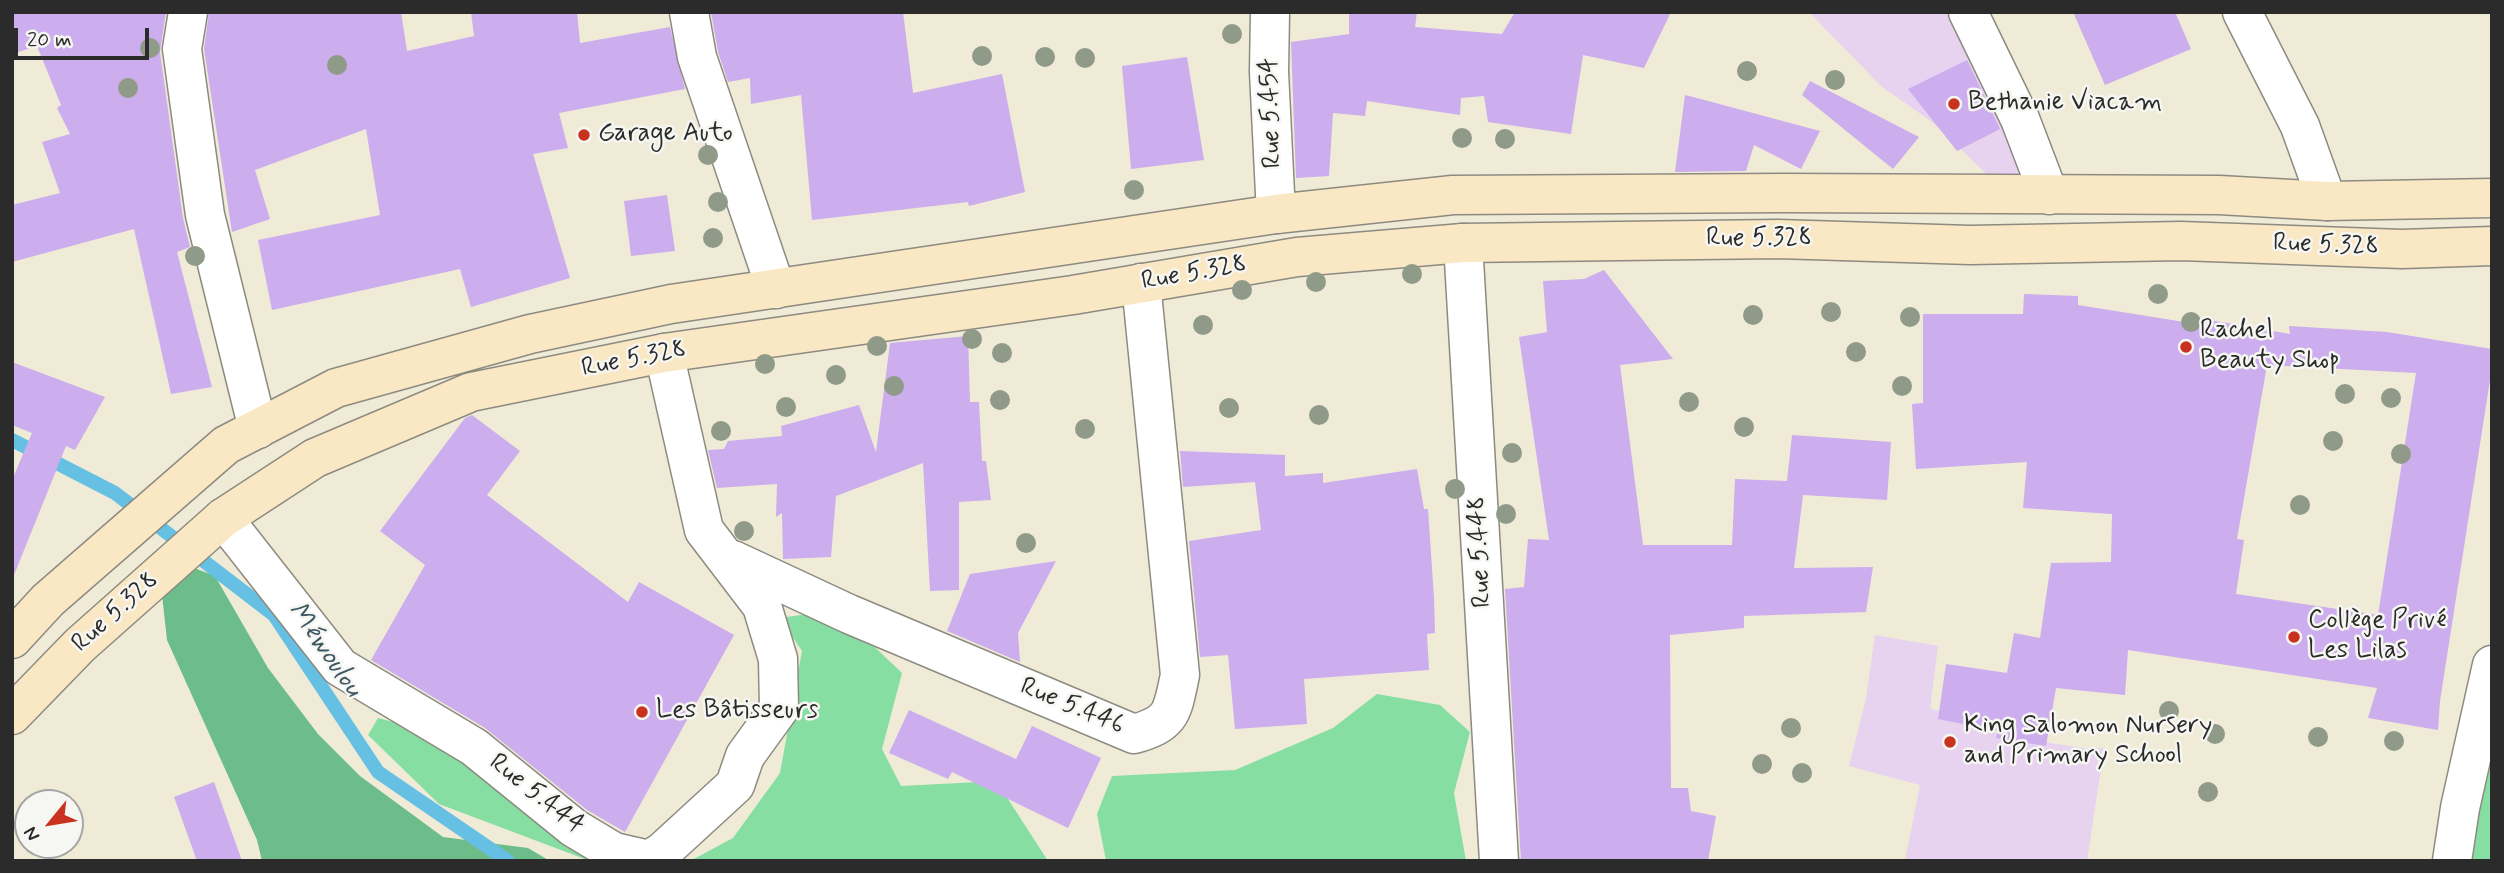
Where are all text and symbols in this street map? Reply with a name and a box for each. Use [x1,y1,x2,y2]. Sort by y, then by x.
scale bar [18,14,152,58]
text: 20 m [27,26,72,54]
street label: Rue 5.454 [1254,57,1290,169]
place label: Bethanie Viacam [1968,88,2162,120]
marker: Bethanie Viacam [1946,96,1962,112]
place label: Garage Auto [598,119,733,151]
marker: Garage Auto [576,127,592,143]
street label: Rue 5.328 [1706,224,1812,256]
street label: Rue 5.328 [2272,229,2380,263]
street label: Rue 5.328 [1139,249,1249,299]
place label: Rachel Beauty Shop [2200,316,2339,378]
street label: Rue 5.328 [579,335,689,385]
marker: Rachel Beauty Shop [2178,339,2194,355]
street label: Rue 5.448 [1463,495,1499,609]
street label: Rue 5.328 [66,566,166,660]
water label: Méwoulou [279,596,369,704]
place label: Collège Privé Les Lilas [2308,606,2446,668]
marker: Collège Privé Les Lilas [2286,629,2302,645]
street label: Rue 5.446 [1015,672,1129,742]
place label: Les Bâtisseurs [656,696,818,728]
marker: Les Bâtisseurs [634,704,650,720]
place label: King Salomon Nursery and Primary School [1964,711,2212,772]
marker: King Salomon Nursery and Primary School [1942,734,1958,750]
street label: Rue 5.444 [482,748,590,842]
north arrow [14,789,84,859]
text: N [18,822,46,845]

